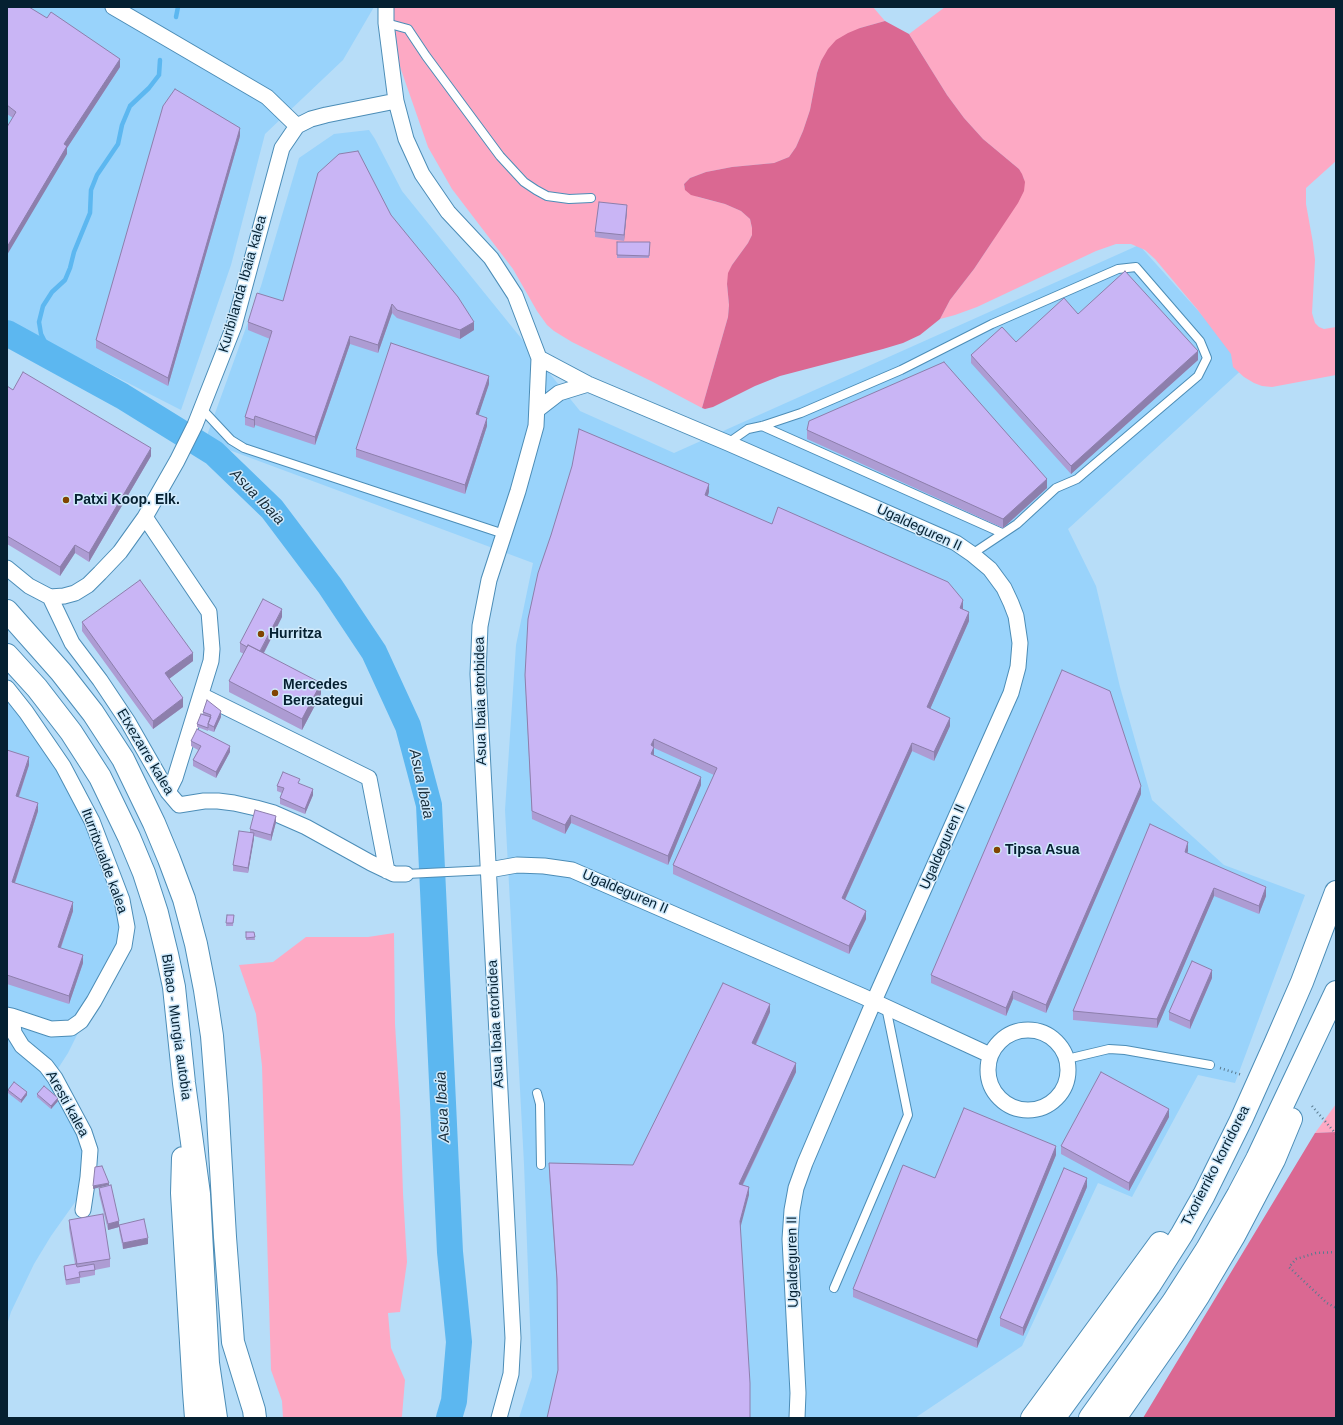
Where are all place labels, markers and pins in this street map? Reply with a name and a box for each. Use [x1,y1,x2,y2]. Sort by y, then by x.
place label: Patxi Koop. Elk. [74,492,180,508]
marker: Patxi Koop. Elk. [61,495,71,505]
place label: Hurritza [269,626,322,642]
marker: Hurritza [256,629,266,639]
place label: Mercedes Berasategui [283,677,363,710]
marker: Mercedes Berasategui [270,688,280,698]
place label: Tipsa Asua [1005,842,1079,858]
marker: Tipsa Asua [992,845,1002,855]

